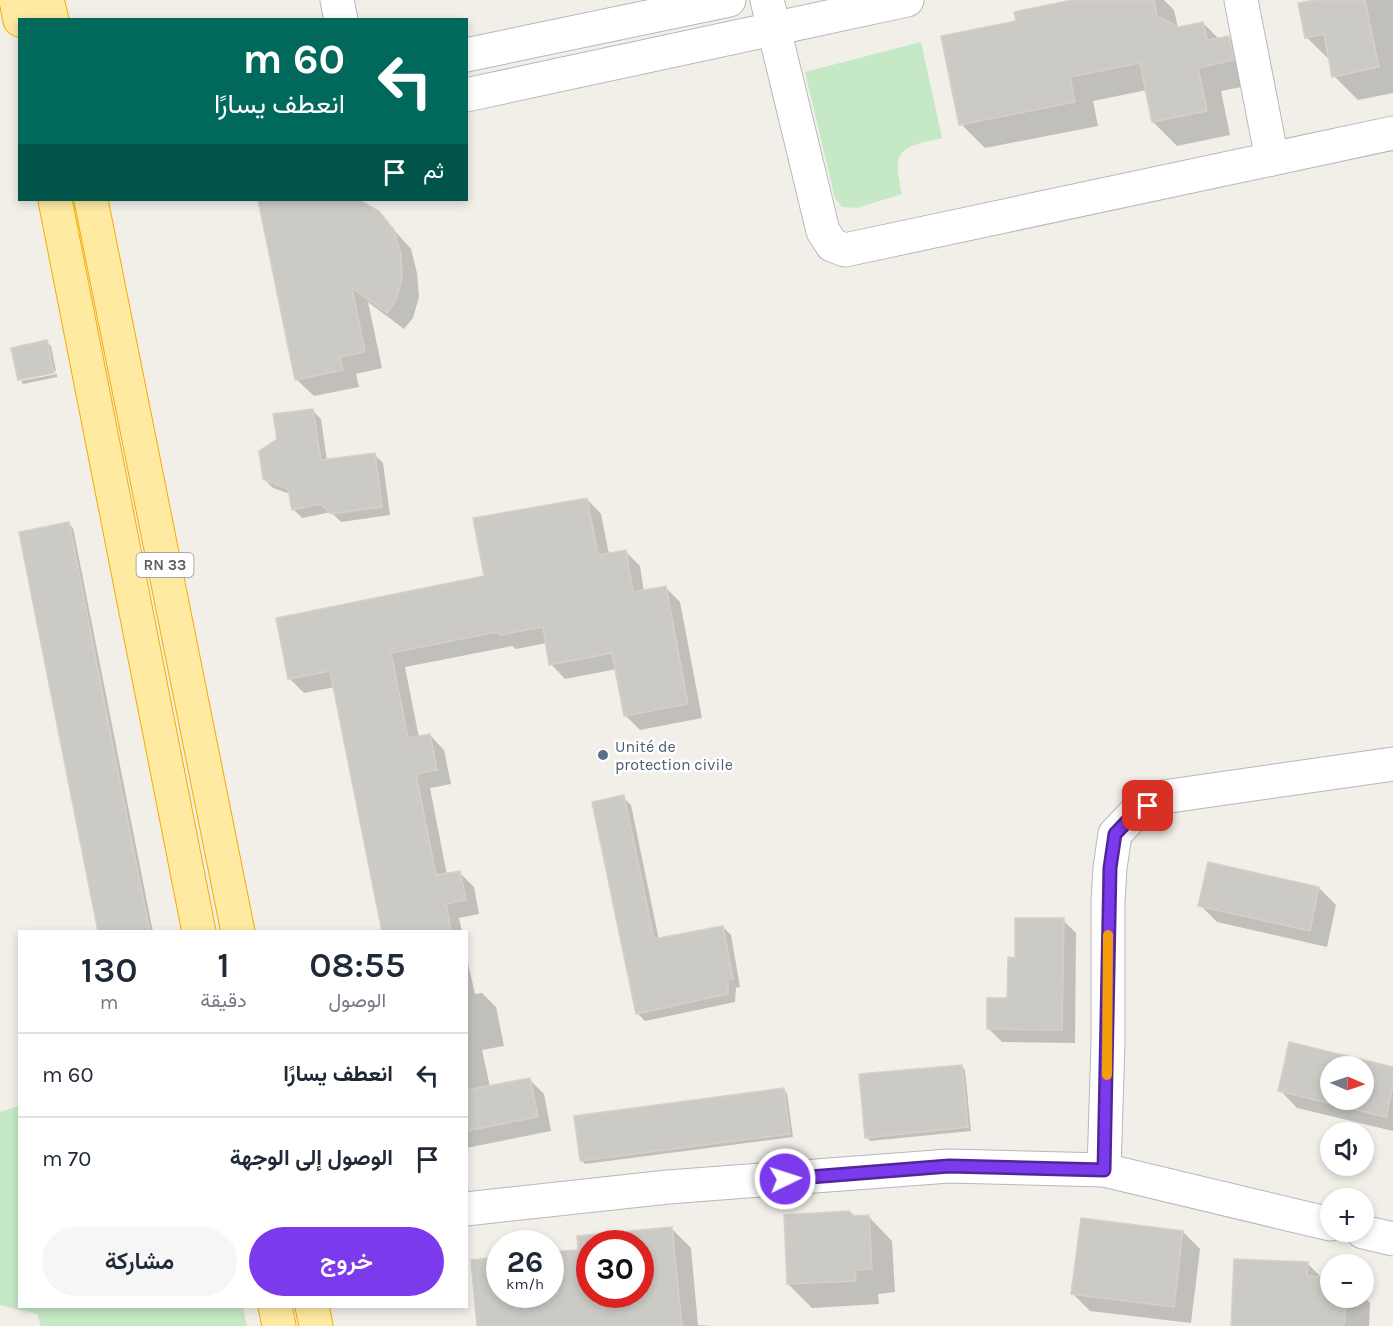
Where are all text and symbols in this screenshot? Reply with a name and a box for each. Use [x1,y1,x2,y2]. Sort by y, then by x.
text: 60 m [242,34,345,84]
icon: left [366,42,444,120]
text: انعطف يسارًا [214,88,345,120]
icon: arrive [378,156,411,189]
text: ثم [423,158,444,184]
road number: RN 33 [136,553,194,577]
place label: Unité de protection civile [615,737,733,774]
marker: Unité de protection civile [596,748,610,762]
pin [1122,780,1173,831]
icon: arrive [1131,789,1164,822]
text: 1 [217,944,230,986]
text: 08:55 [309,944,405,986]
text: 130 [81,949,138,991]
text: دقيقة [200,989,247,1012]
text: الوصول [328,989,386,1012]
text: m [100,991,119,1014]
north arrow [1320,1056,1374,1110]
map controls [1320,1056,1374,1308]
icon: left [411,1059,444,1092]
text: انعطف يسارًا [283,1061,393,1087]
text: 60 m [42,1062,93,1088]
button: sound [1320,1122,1374,1176]
icon: arrive [411,1143,444,1176]
text: الوصول إلى الوجهة [230,1145,393,1171]
text: 70 m [42,1146,91,1172]
position arrow [753,1147,817,1211]
button: + [1320,1188,1374,1242]
button: مشاركة [42,1227,237,1296]
button: خروج [249,1227,444,1296]
speed limit sign: 30 [576,1230,654,1308]
text: 26 [507,1244,543,1280]
button: − [1320,1254,1374,1308]
text: km/h [506,1275,544,1293]

